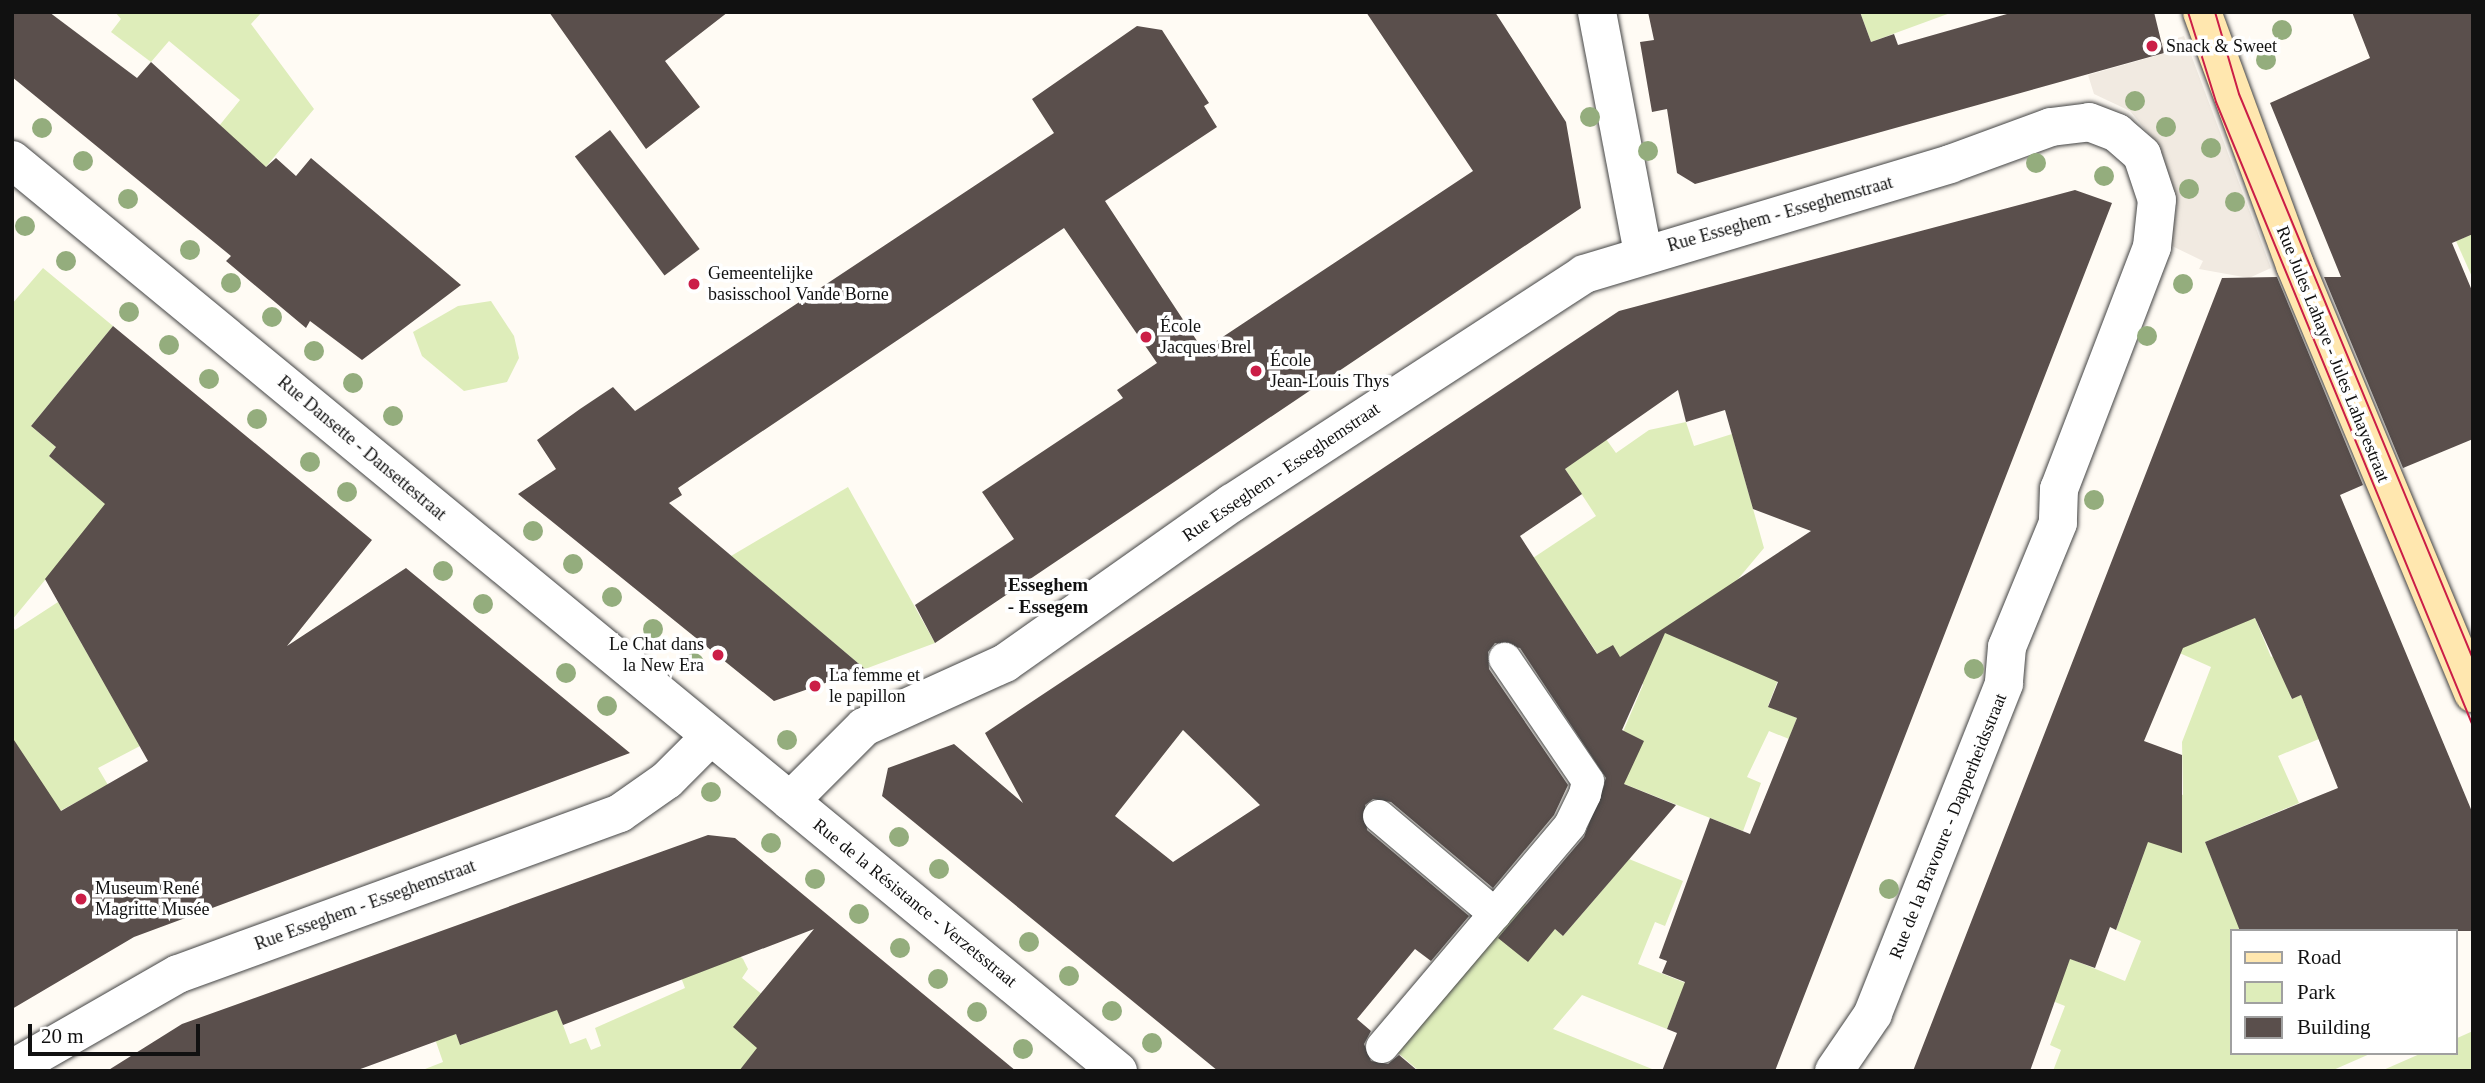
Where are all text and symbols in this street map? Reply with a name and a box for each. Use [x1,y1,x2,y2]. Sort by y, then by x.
place label: Snack & Sweet [2166,35,2277,57]
marker: Snack & Sweet [2144,38,2160,54]
street label: Rue Esseghem - Esseghemstraat [1665,171,1895,257]
street label: Rue Jules Lahaye - Jules Lahayestraat [2272,223,2394,485]
place label: Gemeentelijke basisschool Vande Borne [708,263,889,306]
marker: Gemeentelijke basisschool Vande Borne [686,276,702,292]
place label: École Jacques Brel [1160,316,1251,358]
marker: École Jacques Brel [1138,329,1154,345]
place label: École Jean-Louis Thys [1270,350,1389,392]
marker: École Jean-Louis Thys [1248,363,1264,379]
street label: Rue Dansette - Dansettestraat [273,371,451,525]
street label: Rue Esseghem - Esseghemstraat [1178,398,1384,546]
district label: Esseghem - Essegem [1008,574,1088,618]
place label: Le Chat dans la New Era [609,634,704,676]
marker: Le Chat dans la New Era [710,647,726,663]
place label: La femme et le papillon [829,665,920,708]
marker: La femme et le papillon [807,678,823,694]
street label: Rue de la Bravoure - Dapperheidsstraat [1885,690,2011,962]
street label: Rue de la Résistance - Verzetsstraat [809,814,1021,992]
street label: Rue Esseghem - Esseghemstraat [252,855,478,955]
place label: Museum René Magritte Musée [95,878,209,920]
marker: Museum René Magritte Musée [73,891,89,907]
legend [2230,929,2457,1055]
text: Road [2297,945,2341,969]
text: Park [2297,980,2336,1004]
scale bar [32,1010,203,1054]
text: Building [2297,1015,2371,1039]
text: 20 m [41,1024,84,1048]

